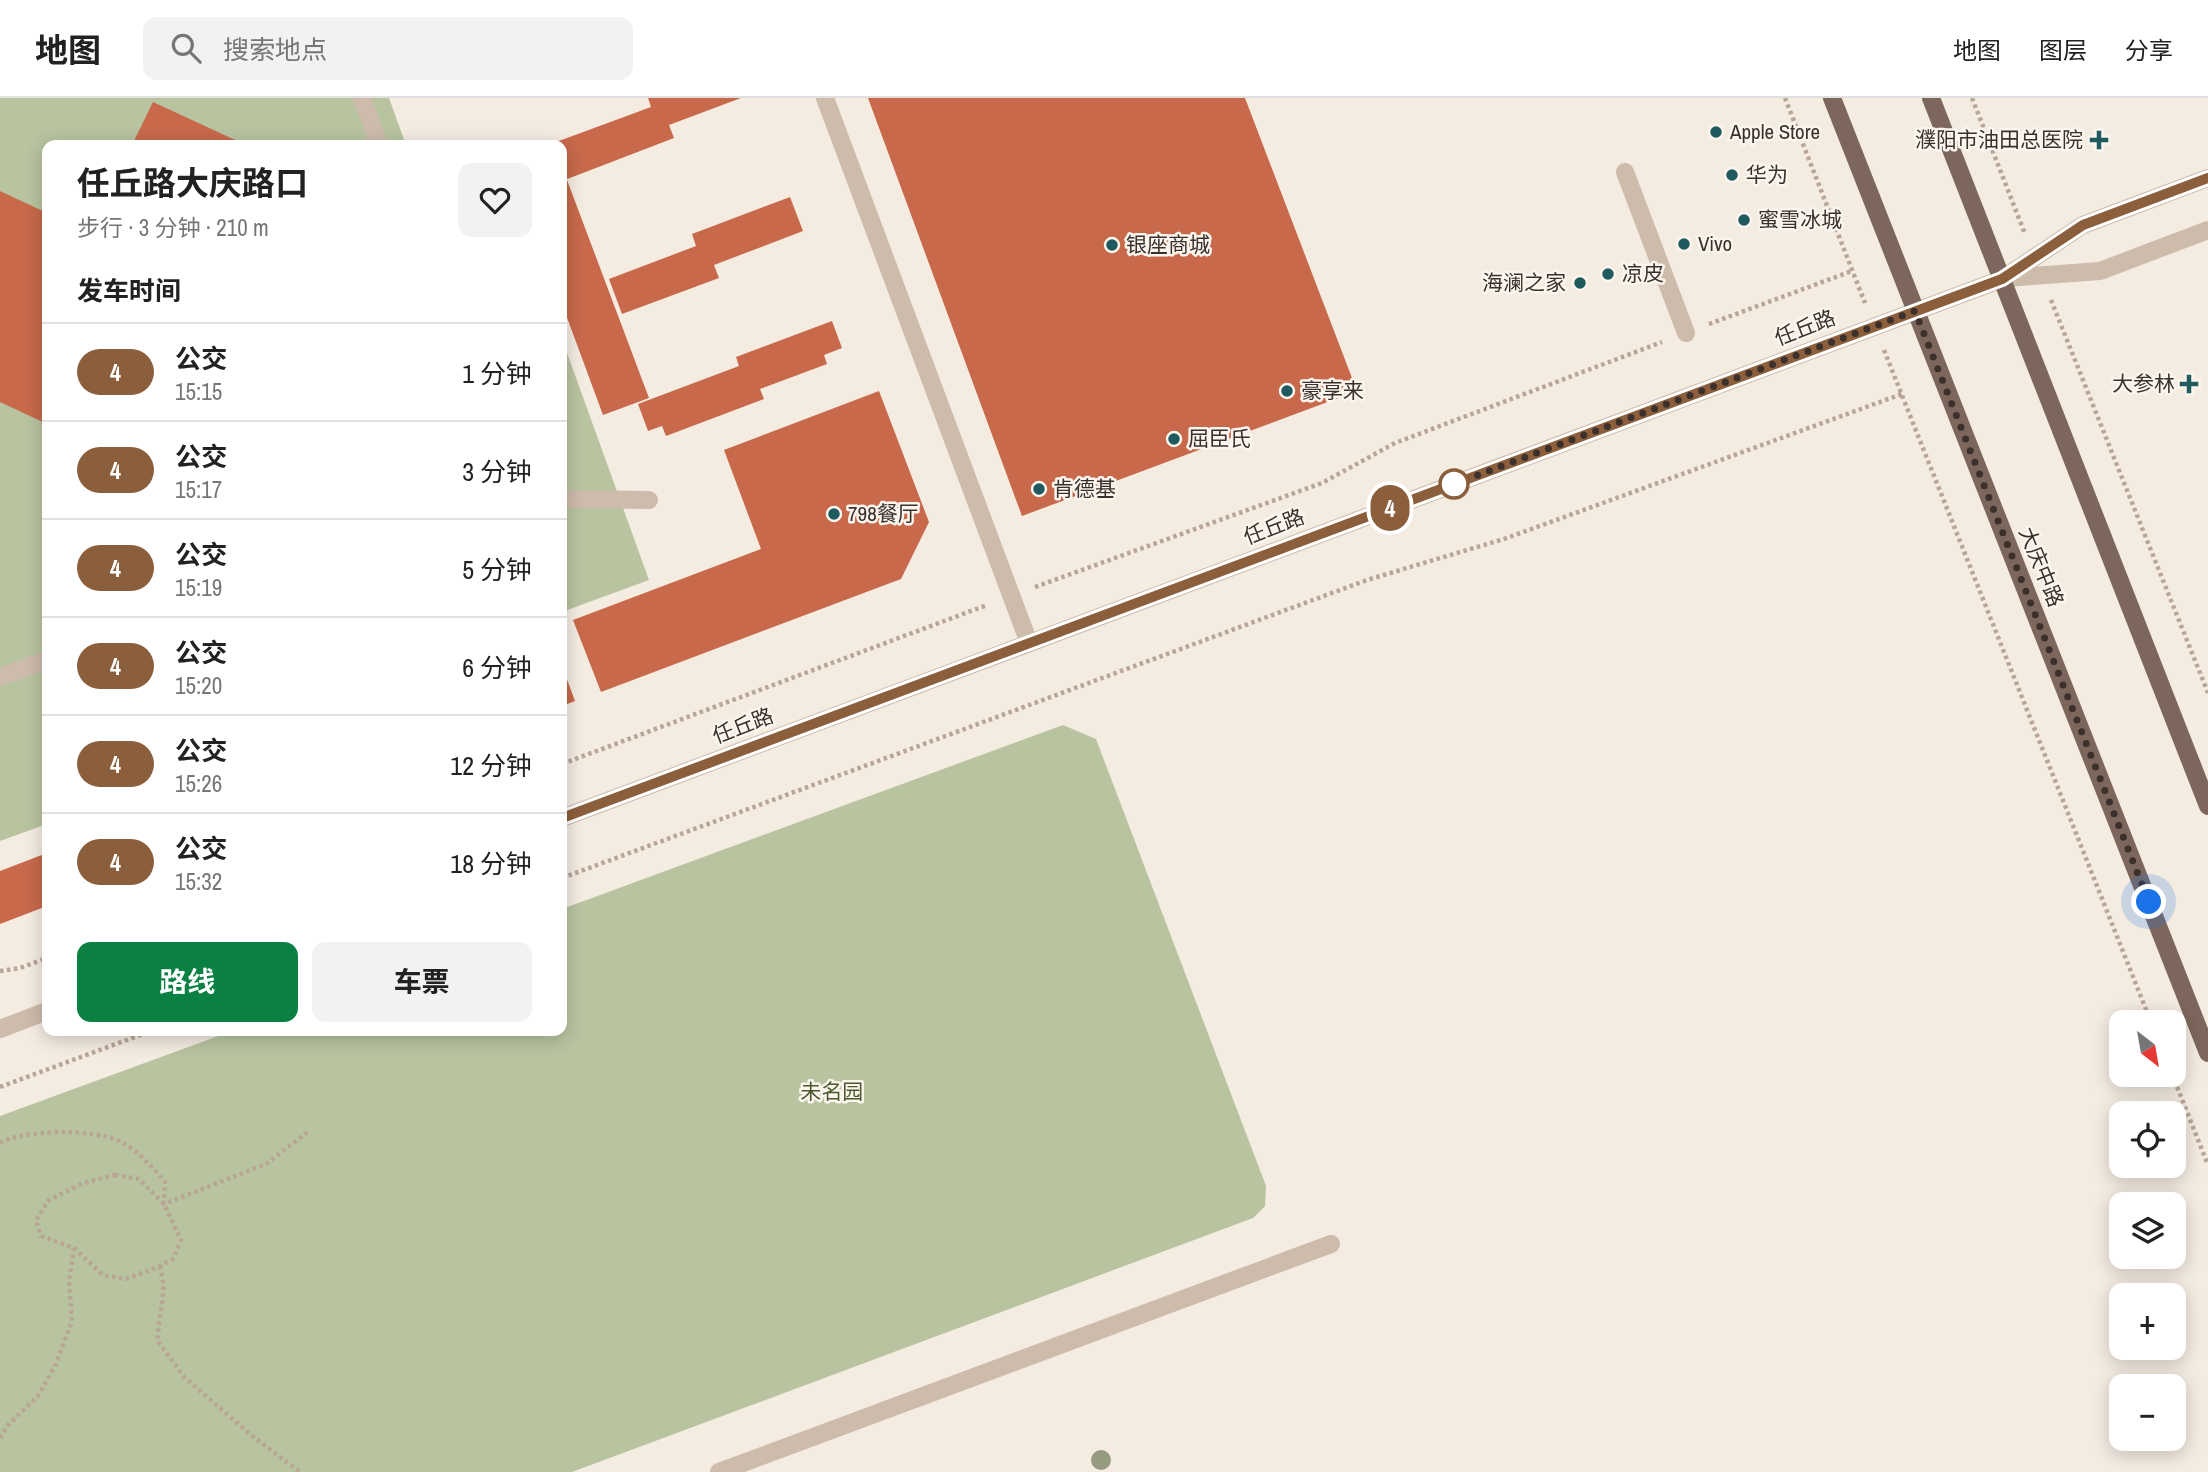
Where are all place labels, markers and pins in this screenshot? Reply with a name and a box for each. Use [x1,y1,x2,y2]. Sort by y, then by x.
place label: Apple Store [1729,117,1820,146]
marker: Apple Store [1708,124,1724,140]
place label: 濮阳市油田总医院 [1915,125,2083,154]
marker: 濮阳市油田总医院 [2089,130,2109,150]
place label: 华为 [1746,160,1788,189]
marker: 华为 [1724,167,1740,183]
place label: 蜜雪冰城 [1758,205,1842,234]
marker: 蜜雪冰城 [1736,212,1752,228]
place label: Vivo [1698,229,1732,258]
place label: 银座商城 [1126,230,1210,259]
marker: Vivo [1676,236,1692,252]
marker: 银座商城 [1104,237,1120,253]
place label: 凉皮 [1622,259,1664,288]
marker: 凉皮 [1600,266,1616,282]
place label: 海澜之家 [1482,268,1566,297]
marker: 海澜之家 [1572,275,1588,291]
place label: 大参林 [2112,369,2175,398]
place label: 豪享来 [1301,376,1364,405]
marker: 大参林 [2181,376,2197,392]
marker: 豪享来 [1279,383,1295,399]
place label: 屈臣氏 [1188,424,1251,453]
marker: 屈臣氏 [1166,431,1182,447]
unlabelled marker [1439,469,1469,499]
place label: 肯德基 [1053,474,1116,503]
marker: 肯德基 [1031,481,1047,497]
place label: 798餐厅 [848,499,919,528]
marker: 798餐厅 [826,506,842,522]

